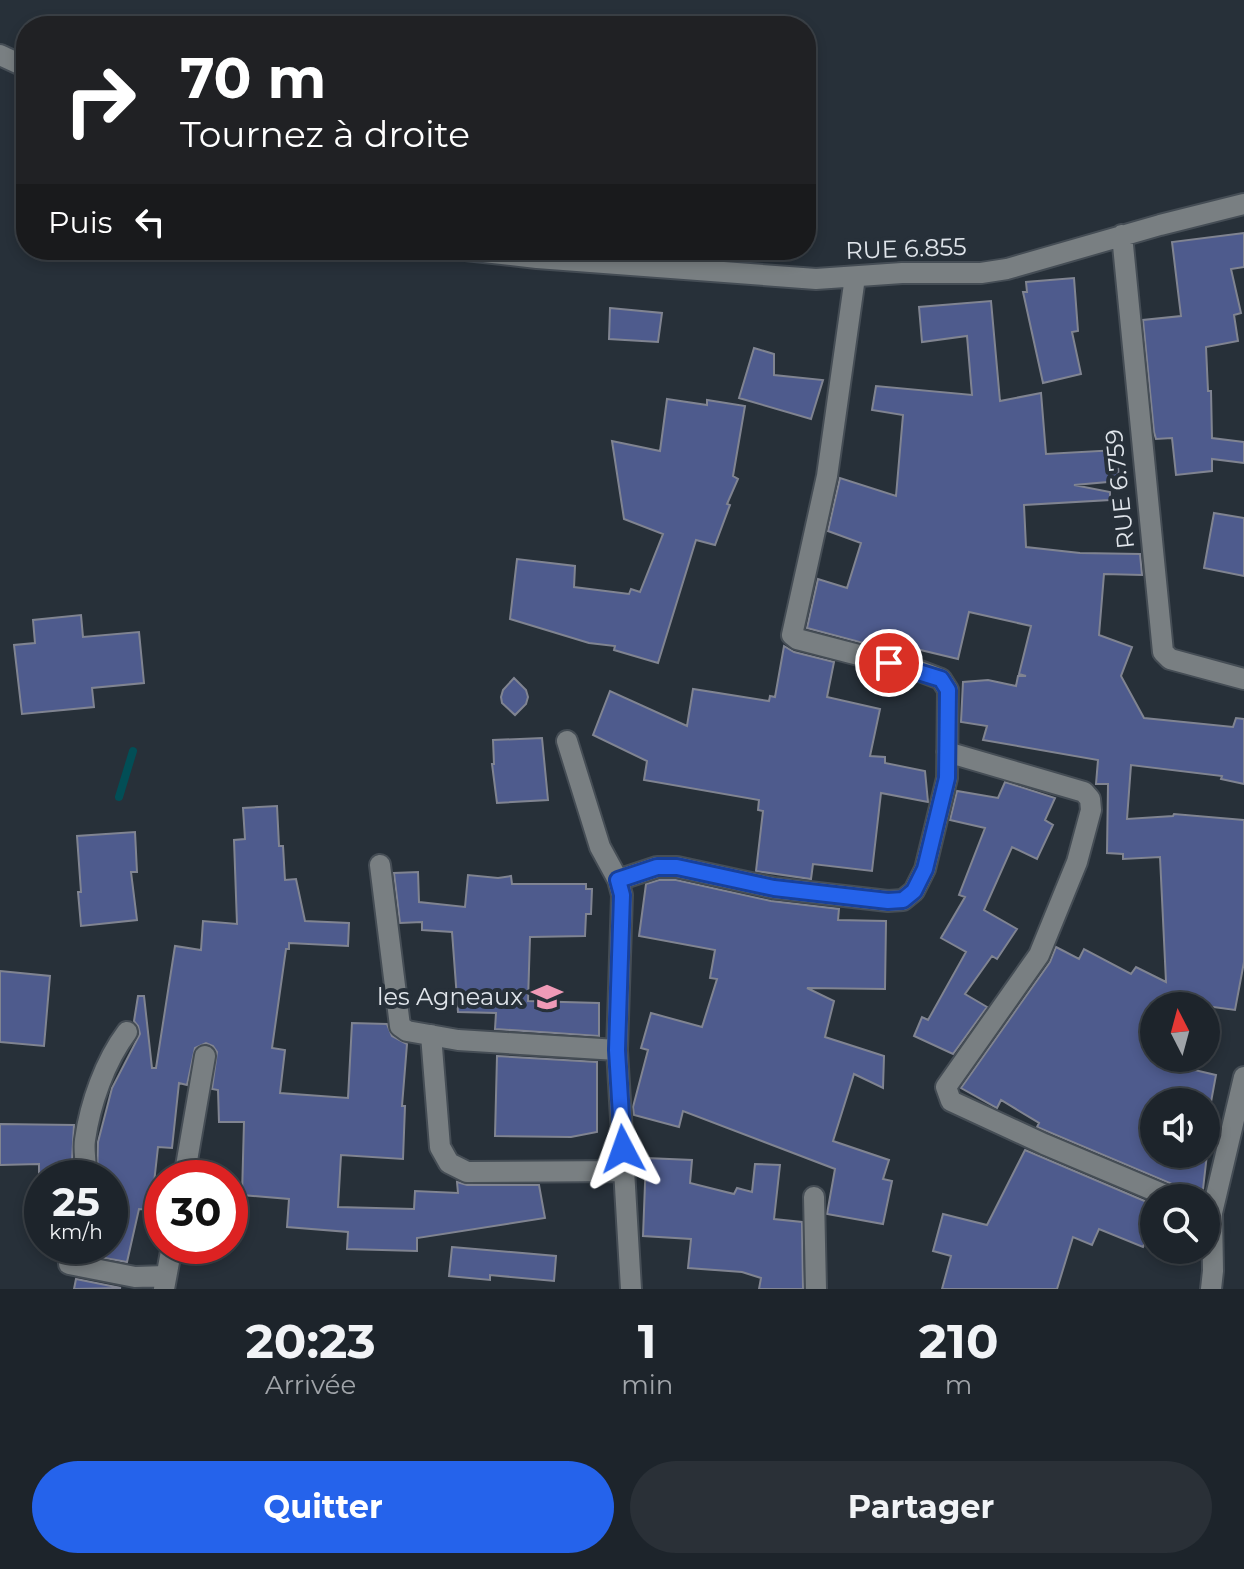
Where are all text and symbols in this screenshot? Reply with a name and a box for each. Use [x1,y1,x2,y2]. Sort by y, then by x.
text: 70 m [180,44,326,112]
icon: right [48,48,152,152]
text: Tournez à droite [180,112,470,156]
icon: left [128,200,172,244]
text: Puis [48,204,112,241]
street label: RUE 6.855 [845,232,967,265]
street label: RUE 6.759 [1099,428,1140,550]
pin [855,629,923,697]
icon: arrive [867,641,911,685]
school or university icon: les Agneaux [530,980,564,1014]
place label: les Agneaux [377,982,523,1011]
north arrow [1140,992,1220,1072]
map controls [1140,992,1220,1264]
button: sound [1140,1088,1220,1168]
position arrow [581,1107,665,1191]
speed limit sign: 30 [144,1160,248,1264]
text: 25 [52,1177,100,1226]
button: search [1140,1184,1220,1264]
text: km/h [49,1220,103,1244]
text: 20:23 [245,1312,376,1370]
text: 1 [638,1312,657,1370]
text: 210 [919,1312,999,1370]
text: Arrivée [265,1369,356,1401]
text: min [621,1369,673,1401]
text: m [945,1369,972,1401]
button: Quitter [32,1461,614,1553]
button: Partager [630,1461,1212,1553]

